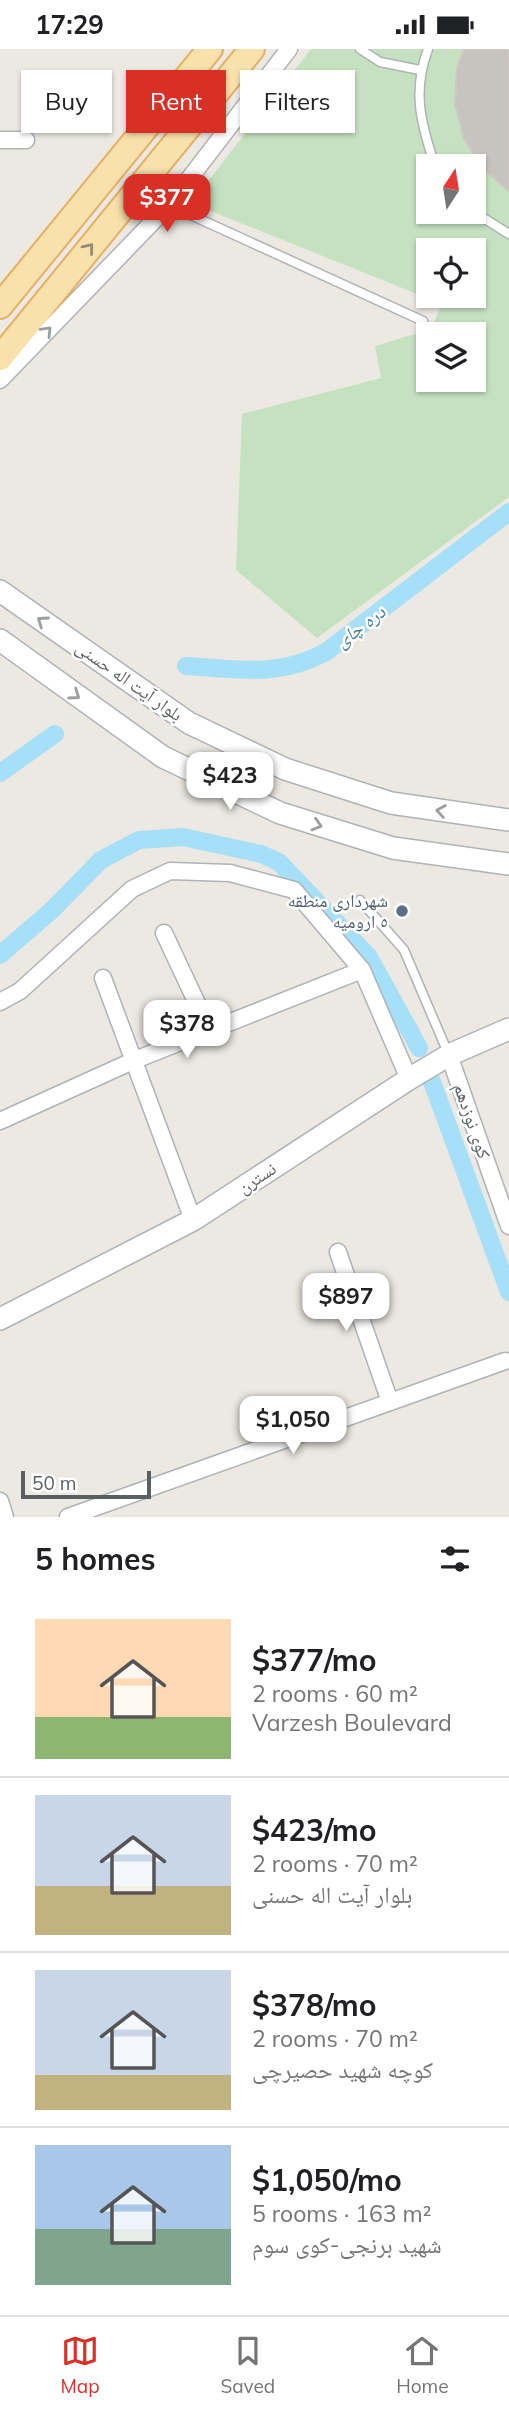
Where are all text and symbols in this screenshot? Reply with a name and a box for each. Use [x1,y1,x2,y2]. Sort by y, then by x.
text: 17:29 [35,8,104,41]
chip: Buy [21,70,112,133]
chip: Rent [126,70,226,133]
chip: Filters [240,70,355,133]
north arrow [416,154,486,224]
map controls [416,154,486,392]
pin: $377 [126,174,208,234]
text: $377 [139,182,195,211]
button: locate [416,238,486,308]
one-way arrow [81,244,94,256]
button: layers [416,322,486,392]
one-way arrow [39,326,52,339]
water label: دره چای [330,599,390,653]
one-way arrow [37,616,50,629]
street label: بلوار آیت اله حسنی [71,635,187,726]
one-way arrow [67,687,80,699]
pin: $423 [189,753,271,812]
text: $423 [202,760,258,789]
one-way arrow [435,804,447,819]
one-way arrow [311,816,323,831]
place label: شهردارى منطقه ٥ ارومیه [288,889,388,933]
marker: شهردارى منطقه ٥ ارومیه [394,903,410,919]
pin: $378 [146,1000,228,1060]
text: $378 [159,1008,215,1037]
street label: کوی نوزدهم [448,1080,496,1162]
street label: نسترن [233,1157,280,1198]
pin: $897 [305,1273,387,1333]
text: $897 [318,1281,374,1310]
pin: $1,050 [236,1397,350,1456]
text: $1,050 [256,1404,330,1433]
scale bar [21,1468,150,1500]
text: 50 m [32,1471,76,1495]
text: 5 homes [35,1540,156,1578]
icon: filters [436,1540,474,1578]
text: $377/mo [252,1641,376,1679]
icon: home [91,1647,175,1731]
text: 2 rooms · 60 m² [252,1679,418,1708]
text: Varzesh Boulevard [252,1708,452,1737]
text: $423/mo [252,1811,376,1849]
icon: home [91,1823,175,1907]
text: 2 rooms · 70 m² [252,1849,418,1878]
text: بلوار آیت اله حسنی [252,1880,412,1909]
text: $378/mo [252,1986,376,2024]
icon: home [91,1998,175,2082]
text: 2 rooms · 70 m² [252,2024,418,2053]
text: کوچه شهید حصیرچی [252,2055,433,2084]
text: $1,050/mo [252,2161,402,2199]
icon: home [91,2173,175,2257]
text: 5 rooms · 163 m² [252,2199,432,2228]
text: شهید برنجی-کوی سوم [252,2230,442,2259]
tab: Map [60,2332,100,2398]
tab: Saved [220,2332,275,2398]
tab: Home [396,2332,449,2398]

